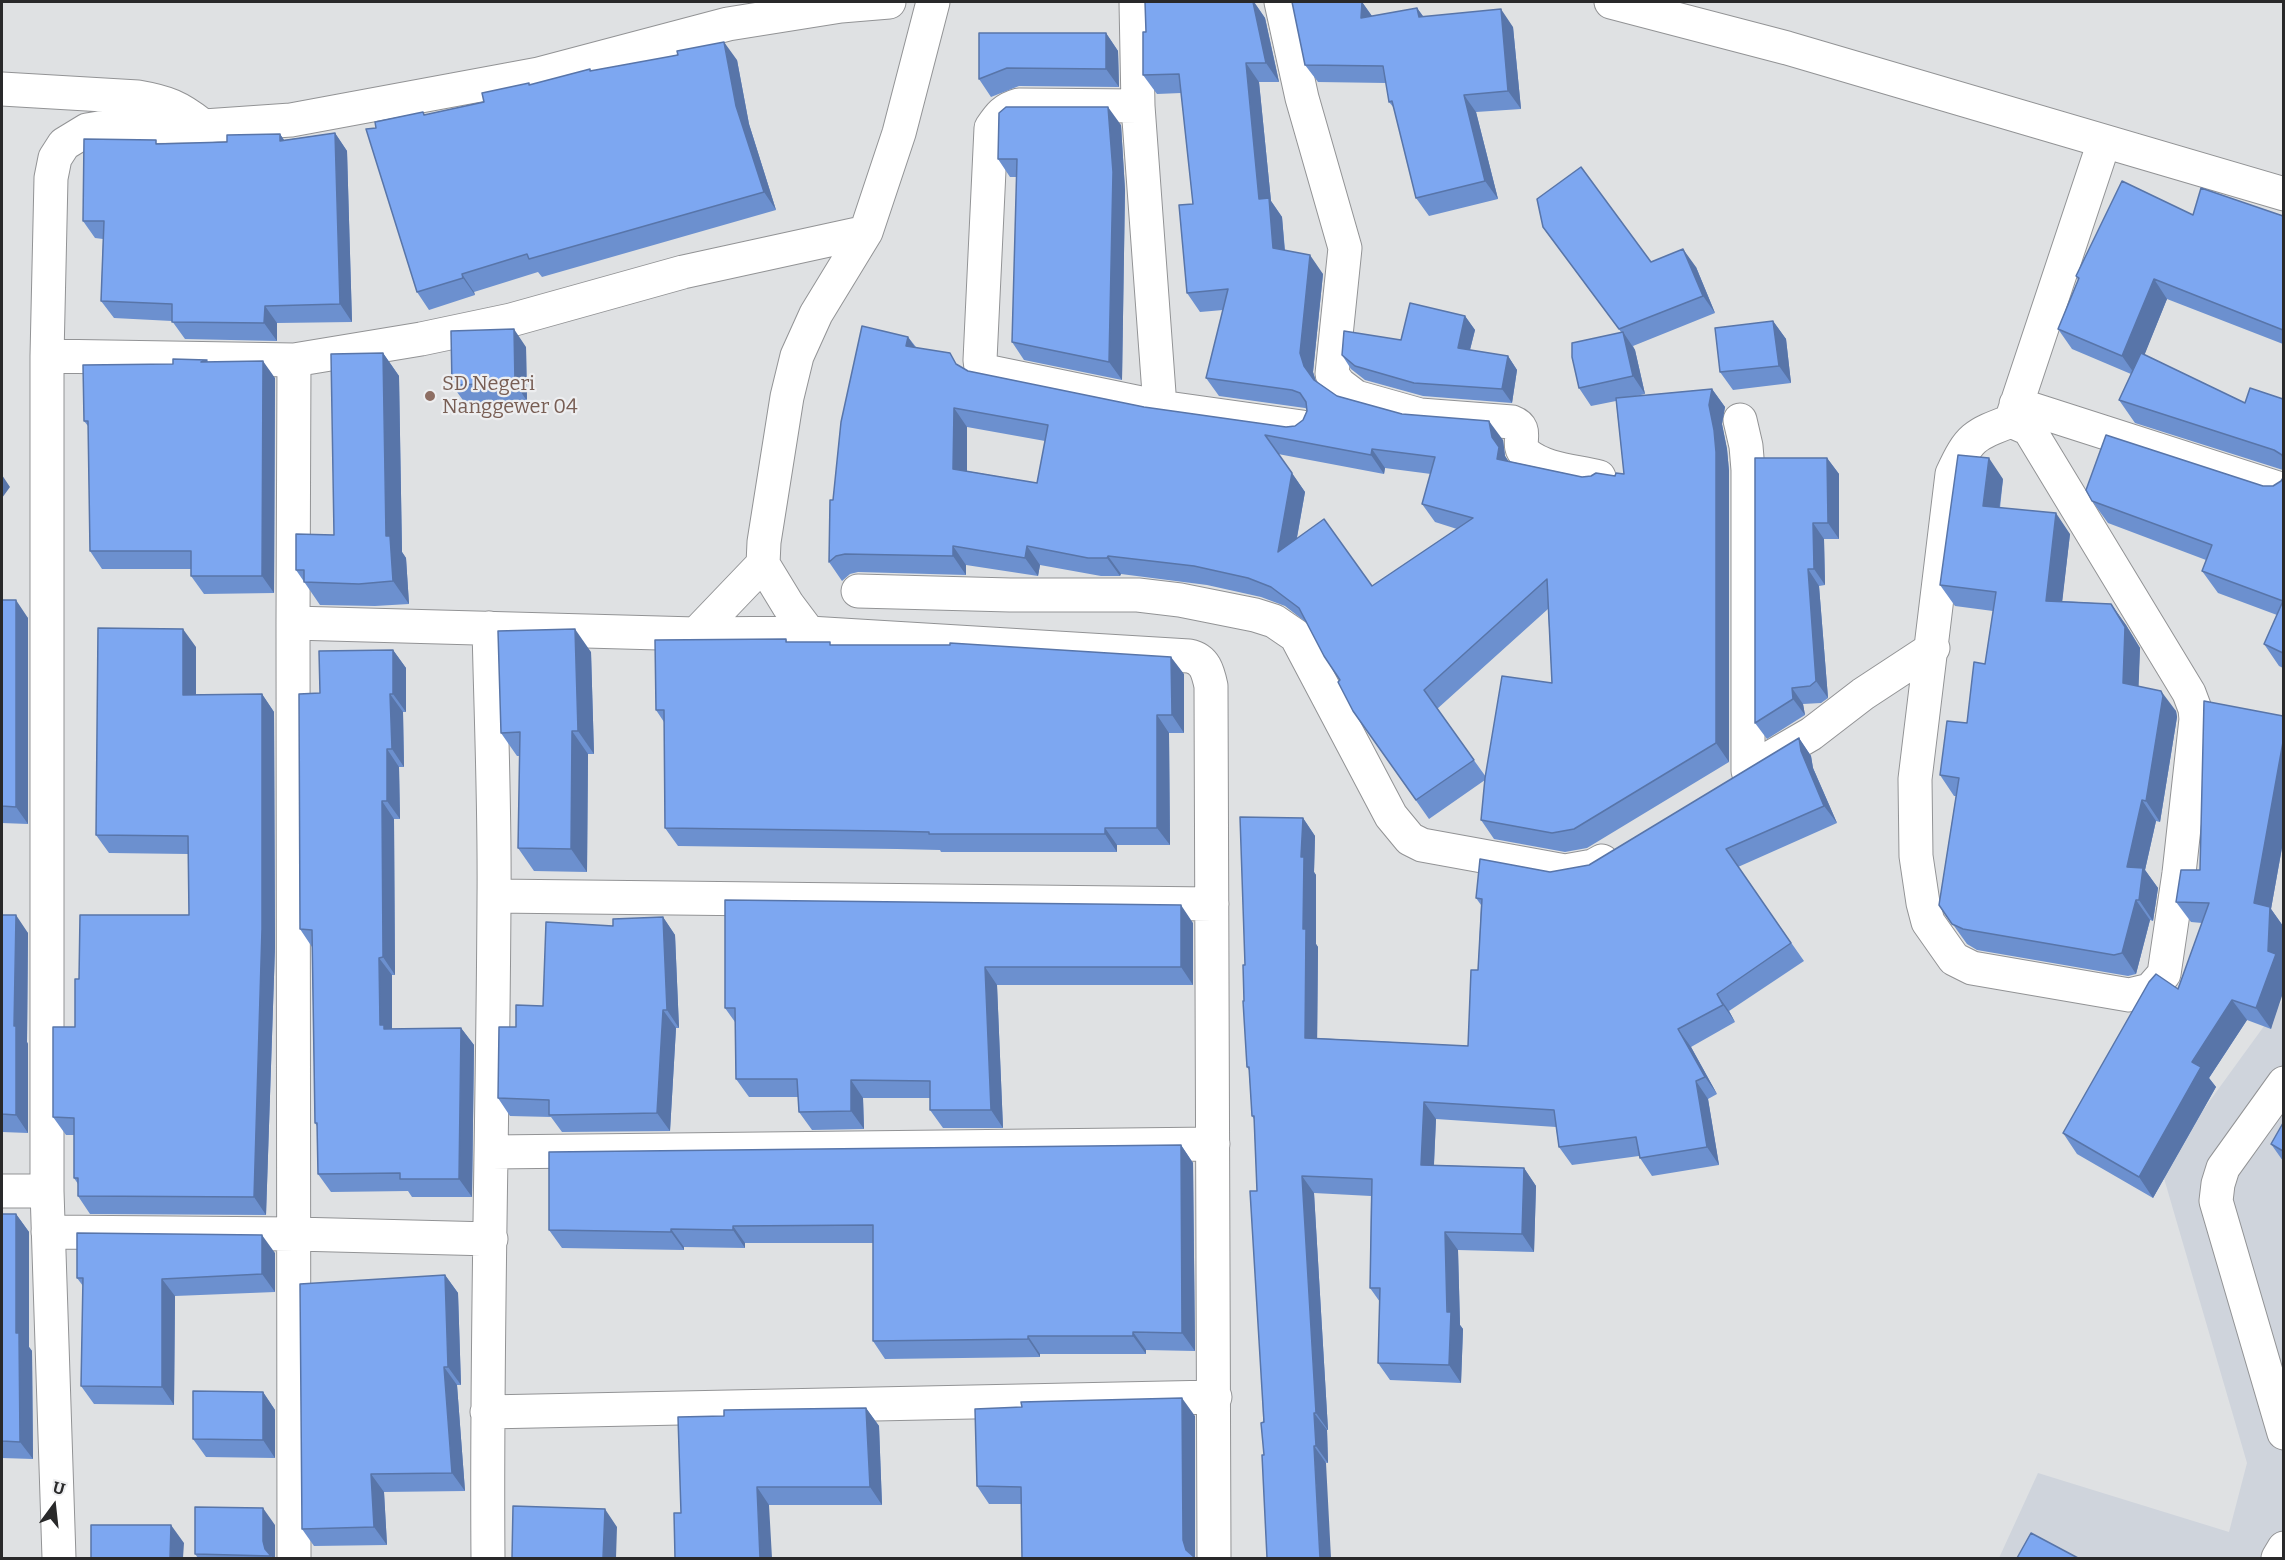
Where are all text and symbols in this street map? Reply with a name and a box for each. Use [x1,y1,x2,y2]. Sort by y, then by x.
place label: SD Negeri Nanggewer 04 [442,372,578,419]
marker: SD Negeri Nanggewer 04 [423,389,437,403]
north arrow [24,1476,84,1536]
text: U [51,1477,67,1499]

